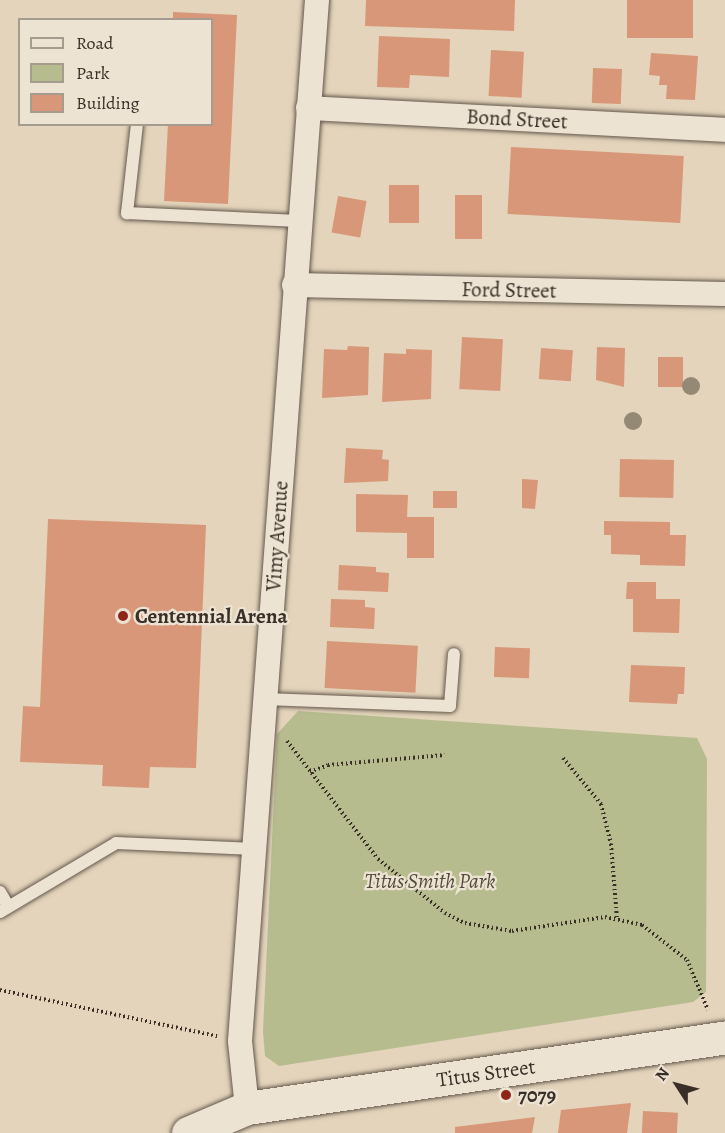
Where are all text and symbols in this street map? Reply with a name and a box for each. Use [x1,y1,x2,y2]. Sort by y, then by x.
legend [18,18,213,126]
text: Road [76,31,113,55]
text: Park [76,61,110,85]
text: Building [76,91,140,115]
street label: Bond Street [466,104,568,134]
street label: Ford Street [461,277,557,303]
street label: Vimy Avenue [261,480,293,592]
place label: Centennial Arena [135,603,288,629]
marker: Centennial Arena [116,609,130,623]
park label: Titus Smith Park [365,868,495,894]
street label: Titus Street [435,1054,537,1092]
north arrow [647,1055,707,1115]
text: N [650,1063,675,1086]
place label: 7079 [518,1082,556,1108]
marker: 7079 [499,1088,513,1102]

